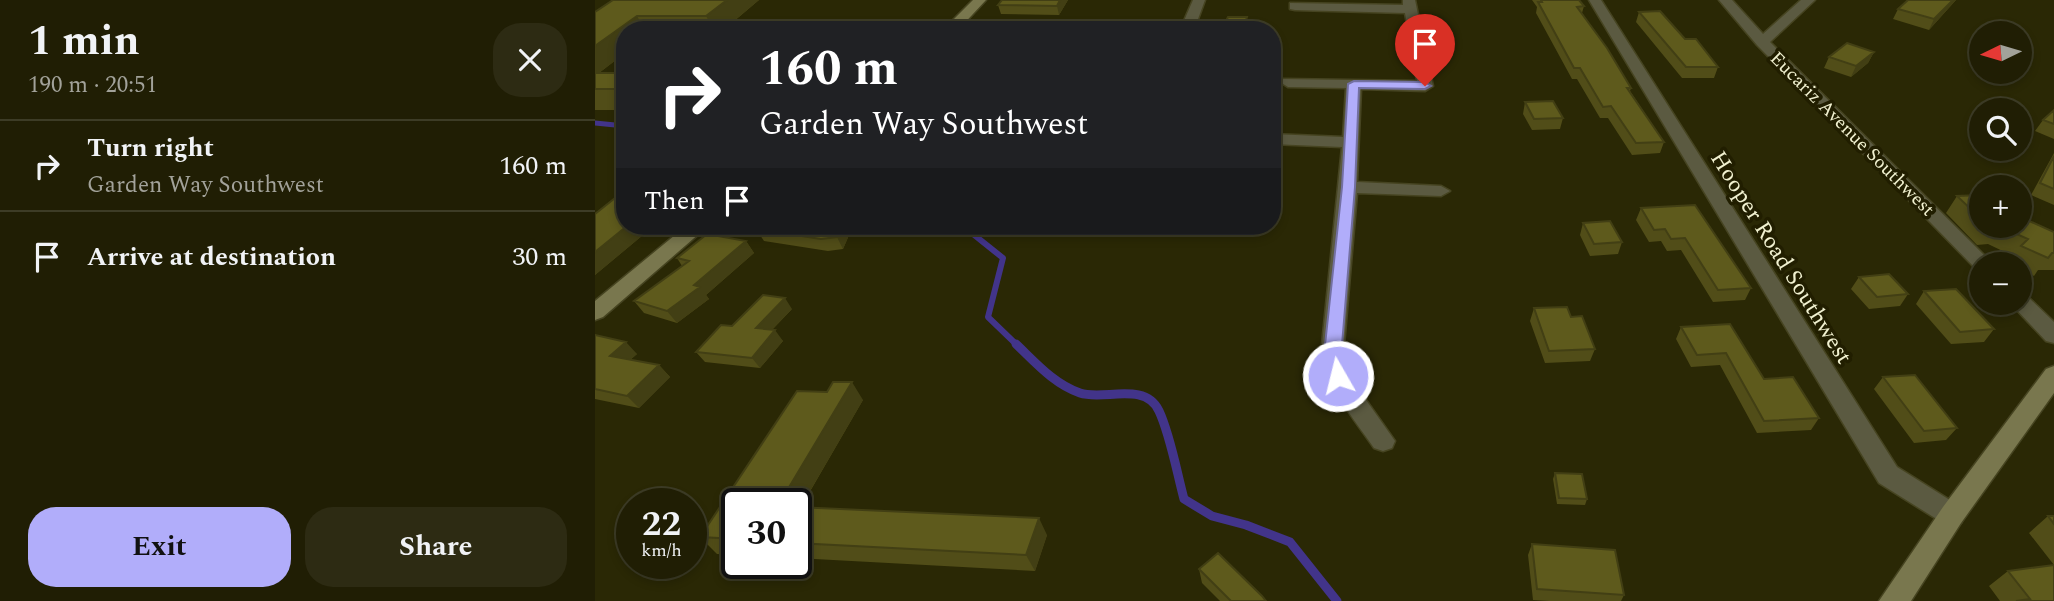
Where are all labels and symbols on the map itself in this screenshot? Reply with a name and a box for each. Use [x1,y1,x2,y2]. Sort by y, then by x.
pin [1395,14,1455,86]
north arrow [1969,21,2032,84]
street label: Eucariz Avenue Southwest [1763,45,1941,224]
street label: Hooper Road Southwest [1701,144,1861,371]
position arrow [1301,339,1375,413]
speed limit sign: 30 [721,488,812,579]

